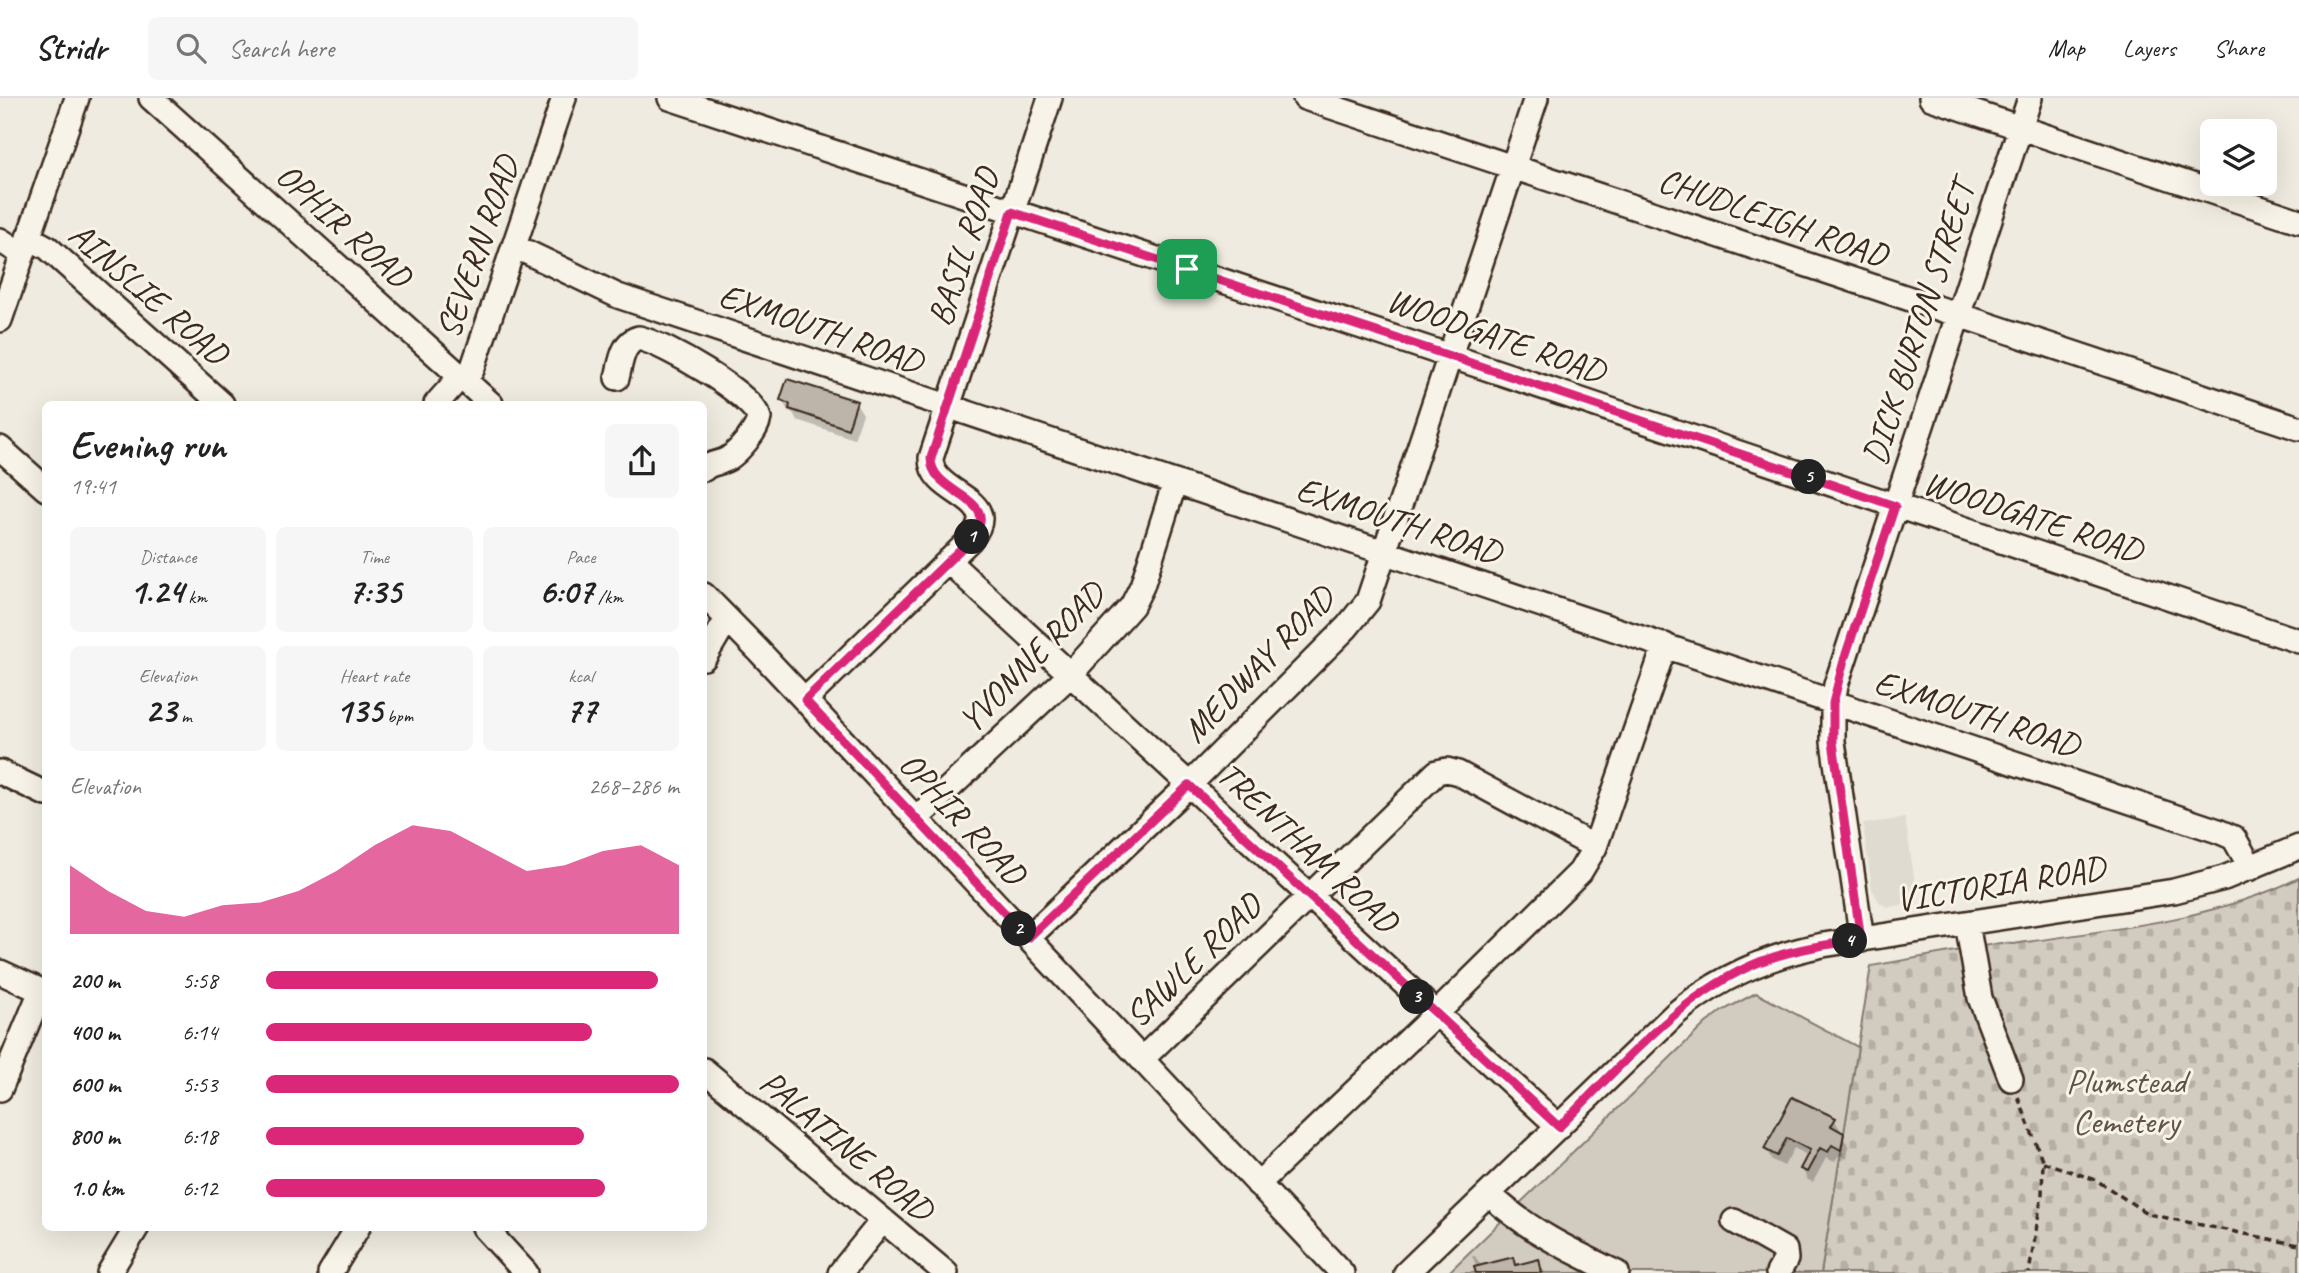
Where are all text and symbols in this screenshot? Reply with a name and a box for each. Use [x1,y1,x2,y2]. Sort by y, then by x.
search box [148,17,638,80]
text: Stridr [35,27,106,69]
icon: search [172,29,210,67]
text: Search here [228,32,334,65]
text: Map [2048,33,2085,63]
text: Layers [2123,33,2176,63]
text: Share [2214,33,2264,63]
map controls [2200,119,2277,196]
button: layers [2200,119,2277,196]
street label: SEVERN ROAD [425,148,530,344]
street label: OPHIR ROAD [267,153,423,300]
street label: CHUDLEIGH ROAD [1653,157,1896,279]
street label: BASIL ROAD [917,160,1011,331]
street label: DICK BURTON STREET [1852,168,1988,470]
street label: AINSLIE ROAD [60,212,240,377]
pin [1157,239,1217,299]
icon: arrive [1168,250,1206,288]
street label: EXMOUTH ROAD [713,273,931,385]
street label: WOODGATE ROAD [1381,277,1613,395]
text: Evening run [70,422,226,469]
button: share [605,424,679,498]
pin: 5 [1792,460,1826,494]
street label: WOODGATE ROAD [1918,460,2150,574]
text: 5 [1804,464,1813,488]
street label: EXMOUTH ROAD [1291,466,1509,576]
text: 19:41 [70,472,116,501]
pin: 1 [954,520,990,555]
text: 1 [967,524,976,548]
text: Distance [140,545,197,569]
text: Time [360,545,389,569]
text: Pace [566,545,595,569]
text: 1.24 [129,569,184,614]
text: 7:35 [348,569,401,614]
text: 6:07 [539,569,593,614]
street label: YVONNE ROAD [948,571,1116,742]
street label: MEDWAY ROAD [1173,575,1346,752]
text: km [184,585,207,609]
text: /km [593,585,623,609]
street label: EXMOUTH ROAD [1869,659,2087,769]
text: Elevation [139,664,197,688]
text: Heart rate [340,664,409,688]
text: kcal [568,664,593,688]
text: 23 [145,688,176,733]
text: 135 [336,688,383,733]
text: 77 [565,688,596,733]
text: m [176,704,192,728]
text: bpm [383,704,413,728]
street label: OPHIR ROAD [889,742,1038,897]
street label: TRENTHAM ROAD [1208,752,1410,945]
text: Elevation [70,772,141,801]
text: 268–286 m [588,772,679,801]
street label: VICTORIA ROAD [1892,844,2110,922]
street label: SAWLE ROAD [1115,882,1273,1037]
pin: 2 [1002,912,1036,946]
text: 2 [1014,916,1023,940]
pin: 4 [1832,924,1868,958]
text: 4 [1845,928,1854,952]
text: 200 m [70,966,120,995]
text: 5:58 [182,966,218,995]
pin: 3 [1400,979,1434,1014]
text: 3 [1412,984,1421,1008]
text: 400 m [70,1018,120,1047]
text: 6:14 [182,1018,218,1047]
park label: Plumstead Cemetery [2066,1059,2191,1144]
street label: PALATINE ROAD [751,1060,945,1233]
text: 600 m [70,1070,120,1099]
text: 5:53 [182,1070,218,1099]
text: 800 m [70,1122,120,1151]
text: 6:18 [182,1122,218,1151]
text: 1.0 km [70,1174,124,1203]
text: 6:12 [182,1174,218,1203]

